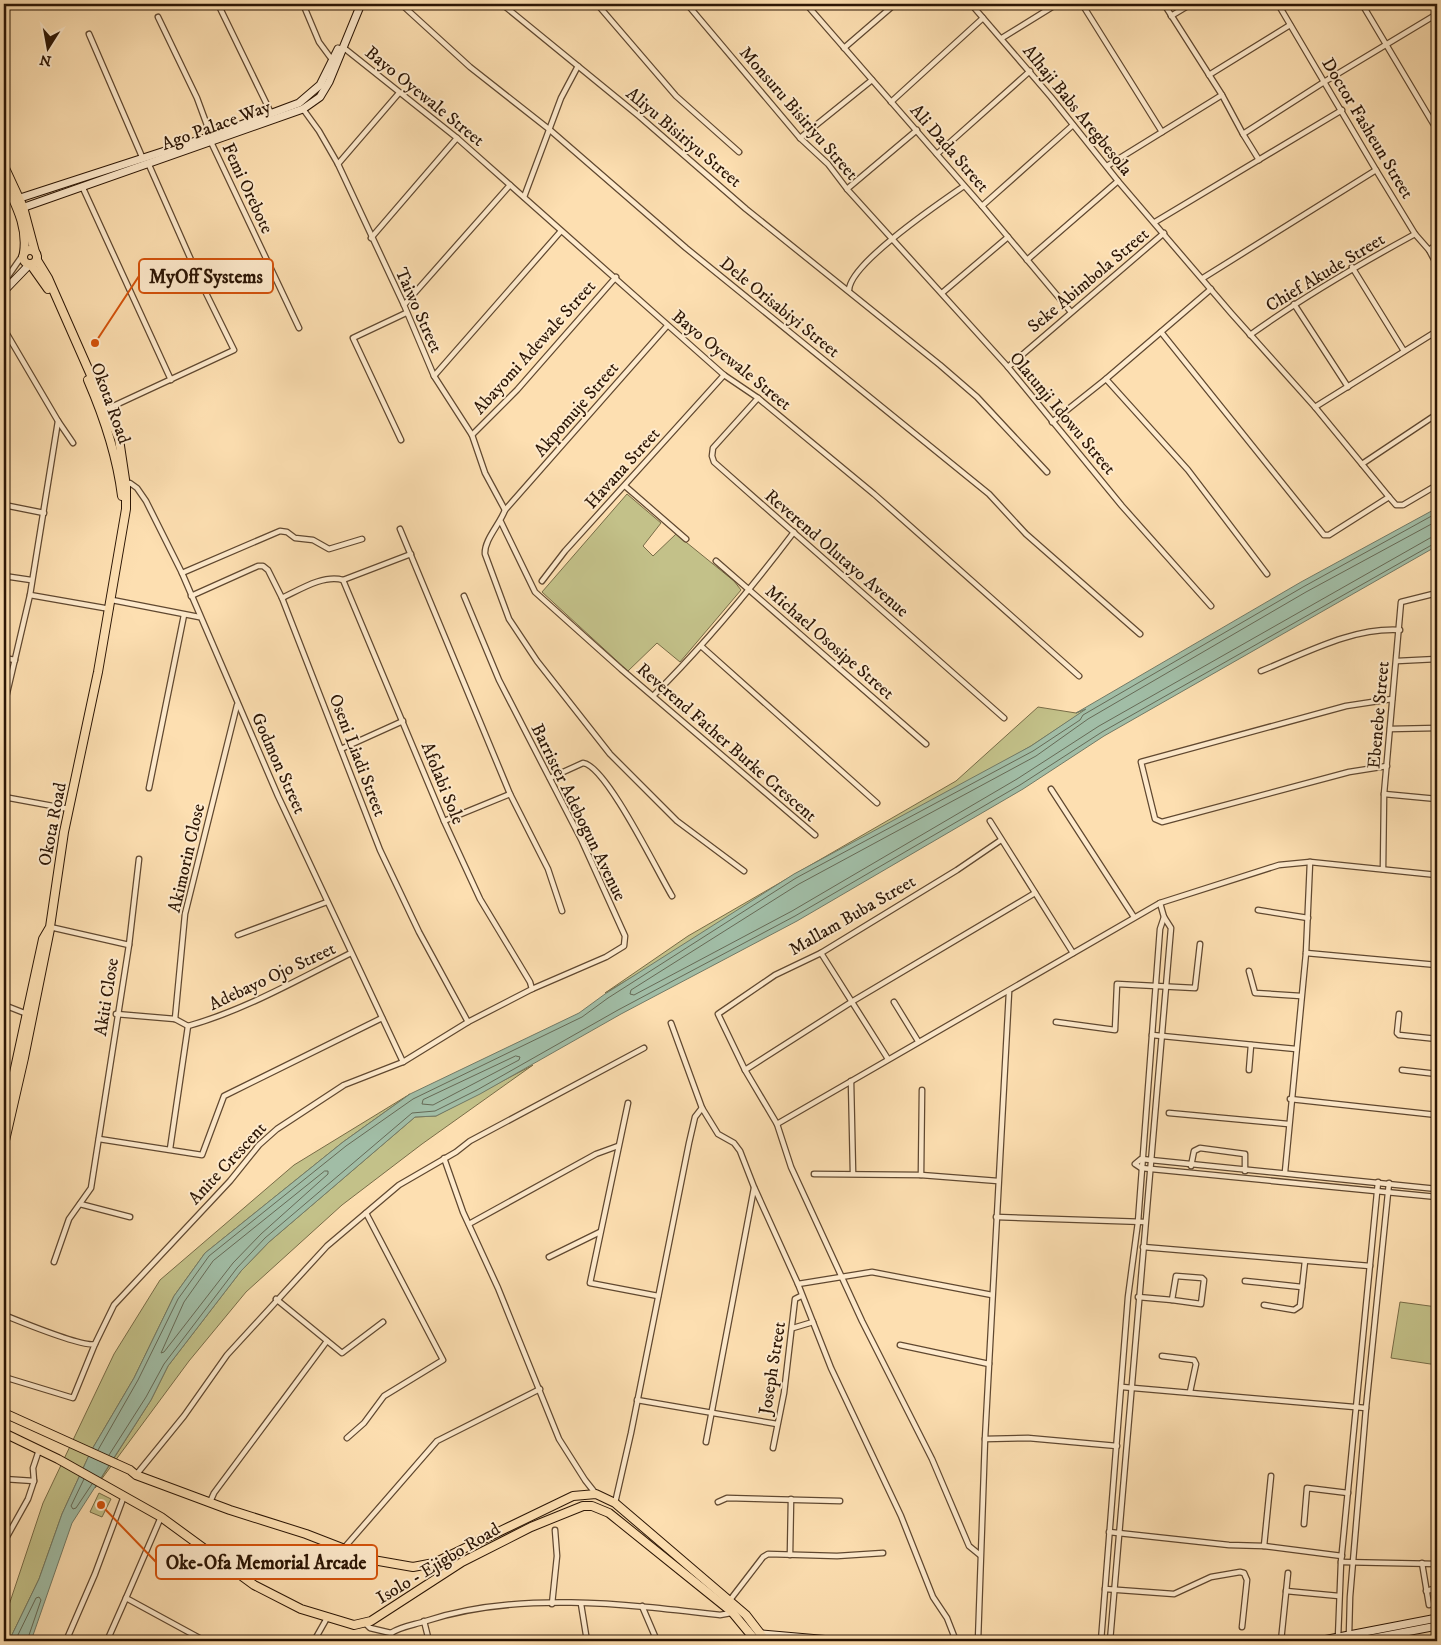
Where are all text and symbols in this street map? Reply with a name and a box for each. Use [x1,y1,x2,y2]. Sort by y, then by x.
north arrow [22,22,72,72]
street label: Alhaji Babs Aregbesola [1018,41,1137,181]
street label: Bayo Oyewale Street [360,42,489,152]
street label: Monsuru Bisiriyu Street [734,42,862,185]
text: N [38,50,53,70]
street label: Doctor Fasheun Street [1316,54,1418,203]
street label: Aliyu Bisiriyu Street [621,83,746,193]
street label: Ago Palace Way [159,96,274,156]
street label: Ali Dada Street [905,100,994,197]
street label: Femi Orebote [217,140,278,237]
street label: Seke Abimbola Street [1024,223,1154,338]
street label: Chief Akude Street [1262,229,1389,317]
street label: Dele Orisabiyi Street [715,253,844,363]
callout: MyOff Systems [139,259,273,293]
street label: Taiwo Street [390,264,447,357]
text: MyOff Systems [149,266,264,289]
street label: Abayomi Adewale Street [469,276,601,419]
street label: Bayo Oyewale Street [667,306,796,416]
street label: Olatunji Idowu Street [1004,348,1120,480]
street label: Akpomuje Street [530,358,624,462]
street label: Okota Road [85,360,135,447]
street label: Havana Street [581,423,665,514]
street label: Reverend Olutayo Avenue [760,485,913,622]
street label: Michael Ososipe Street [760,581,899,705]
street label: Reverend Father Burke Crescent [632,659,821,827]
street label: Ebenebe Street [1363,660,1395,770]
street label: Oseni Liadi Street [324,691,391,820]
street label: Godmon Street [246,709,310,818]
street label: Barrister Adebogun Avenue [526,720,631,905]
street label: Afolabi Sole [416,739,469,828]
street label: Okota Road [34,781,72,868]
street label: Akimorin Close [164,802,210,915]
street label: Mallam Buba Street [785,871,920,961]
street label: Adebayo Ojo Street [206,938,339,1016]
street label: Akiti Close [90,957,124,1038]
street label: Anite Crescent [184,1118,272,1210]
street label: Joseph Street [754,1320,791,1418]
street label: Isolo - Ejigbo Road [373,1518,504,1609]
callout: Oke-Ofa Memorial Arcade [156,1545,377,1579]
text: Oke-Ofa Memorial Arcade [166,1552,366,1575]

